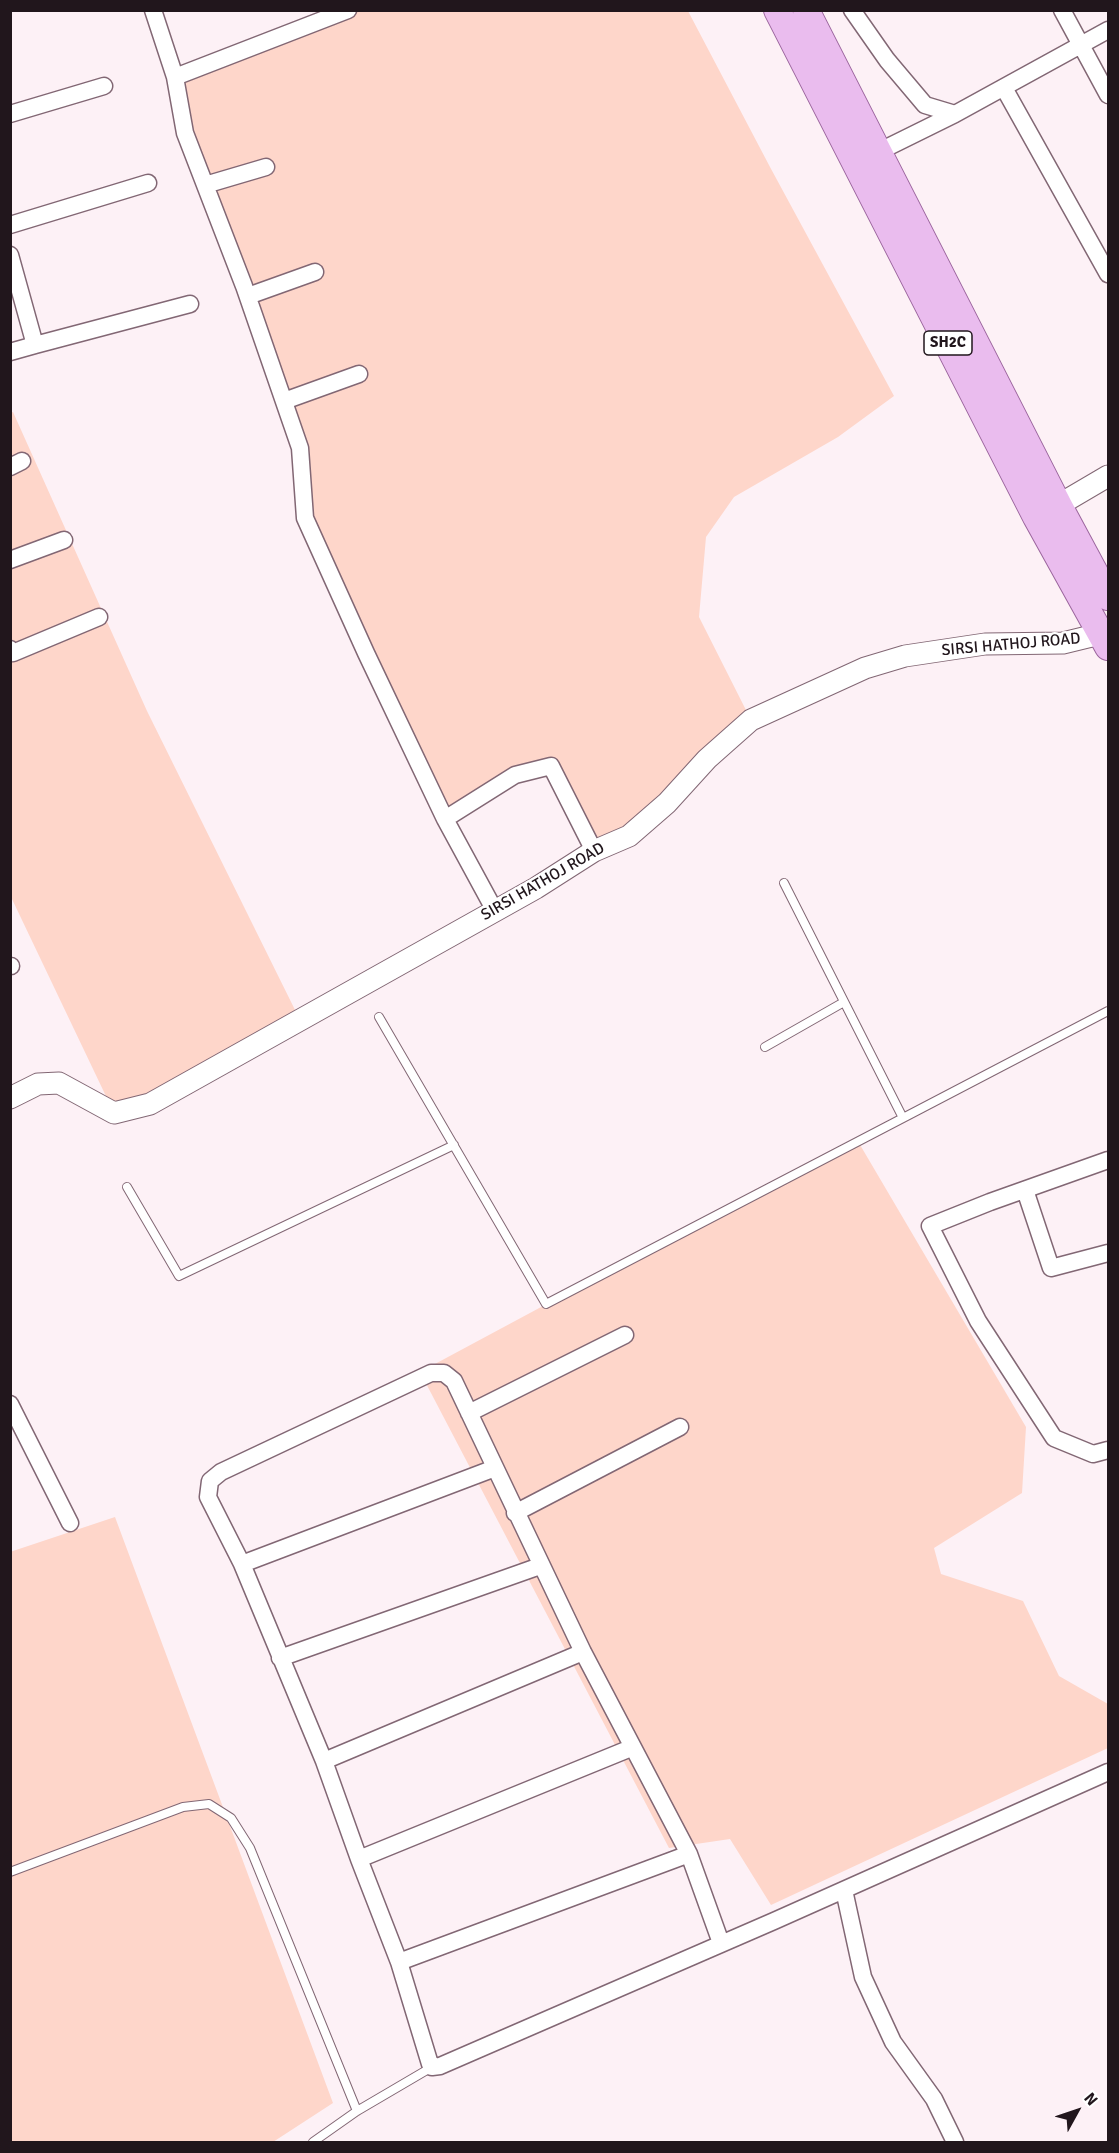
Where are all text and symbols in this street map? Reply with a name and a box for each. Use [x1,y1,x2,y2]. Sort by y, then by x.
road number: SH2C [924,331,972,355]
street label: SIRSI HATHOJ ROAD [941,629,1081,661]
street label: SIRSI HATHOJ ROAD [478,839,608,925]
north arrow [1047,2081,1107,2141]
text: N [1080,2089,1102,2110]

